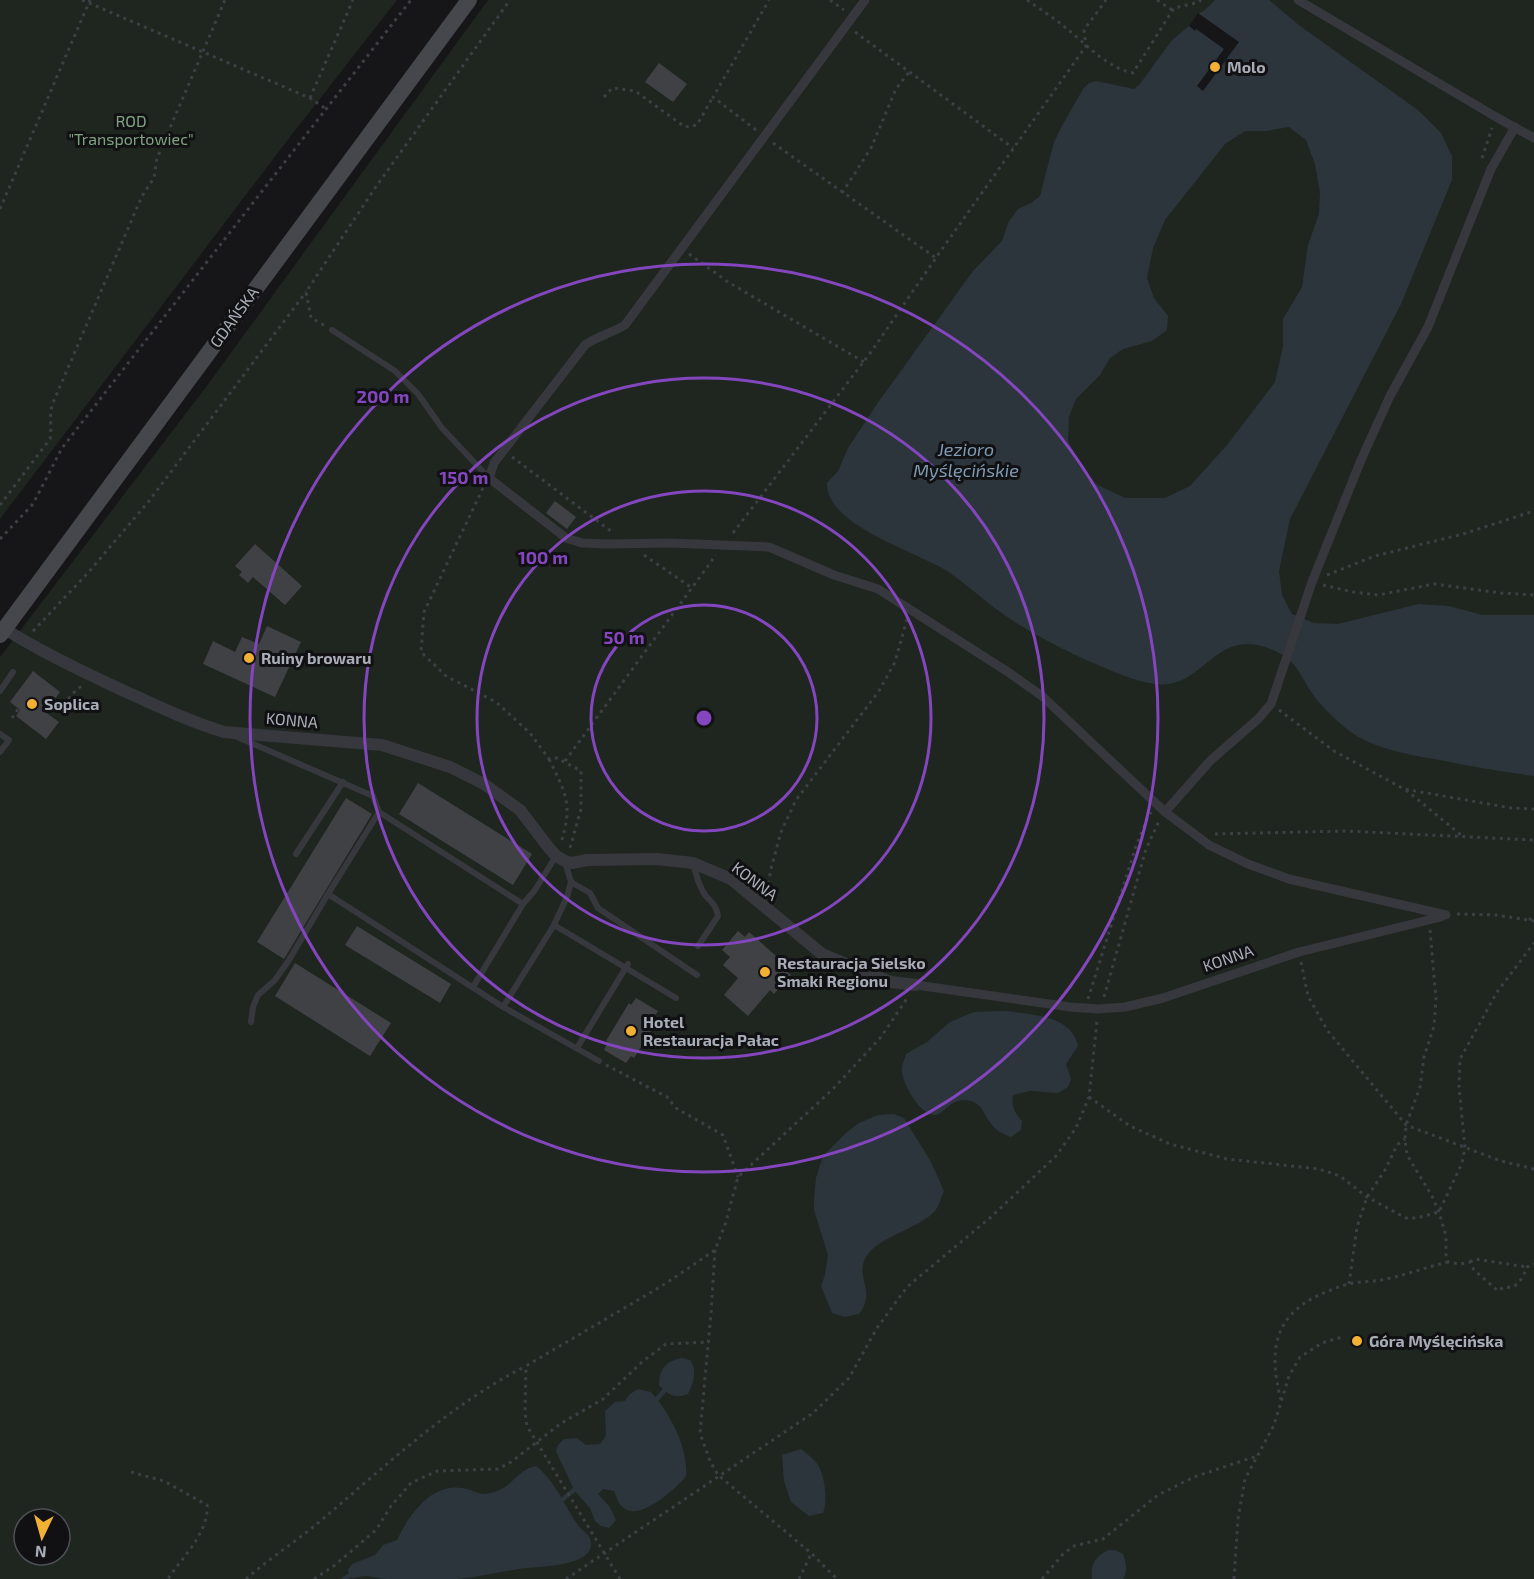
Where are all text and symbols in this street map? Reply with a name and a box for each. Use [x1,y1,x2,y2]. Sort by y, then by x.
place label: Molo [1227,57,1266,76]
marker: Molo [1208,60,1222,74]
park label: ROD "Transportowiec" [68,111,194,148]
street label: GDAŃSKA [205,283,262,351]
text: 200 m [357,385,409,407]
water label: Jezioro Myślęcińskie [913,438,1019,481]
text: 150 m [440,466,488,488]
text: 100 m [518,546,568,568]
text: 50 m [603,626,645,648]
place label: Ruiny browaru [261,648,372,668]
marker: Ruiny browaru [242,651,256,665]
place label: Soplica [44,694,99,713]
marker: Soplica [25,697,39,711]
street label: KONNA [265,708,319,731]
centre of rings [694,708,714,728]
street label: KONNA [729,857,782,904]
street label: KONNA [1200,940,1256,975]
place label: Restauracja Sielsko Smaki Regionu [777,953,926,990]
marker: Restauracja Sielsko Smaki Regionu [758,965,772,979]
place label: Hotel Restauracja Pałac [643,1012,779,1049]
marker: Hotel Restauracja Pałac [624,1024,638,1038]
place label: Góra Myślęcińska [1369,1331,1503,1351]
marker: Góra Myślęcińska [1350,1334,1364,1348]
north arrow [12,1507,72,1567]
text: N [34,1542,47,1562]

